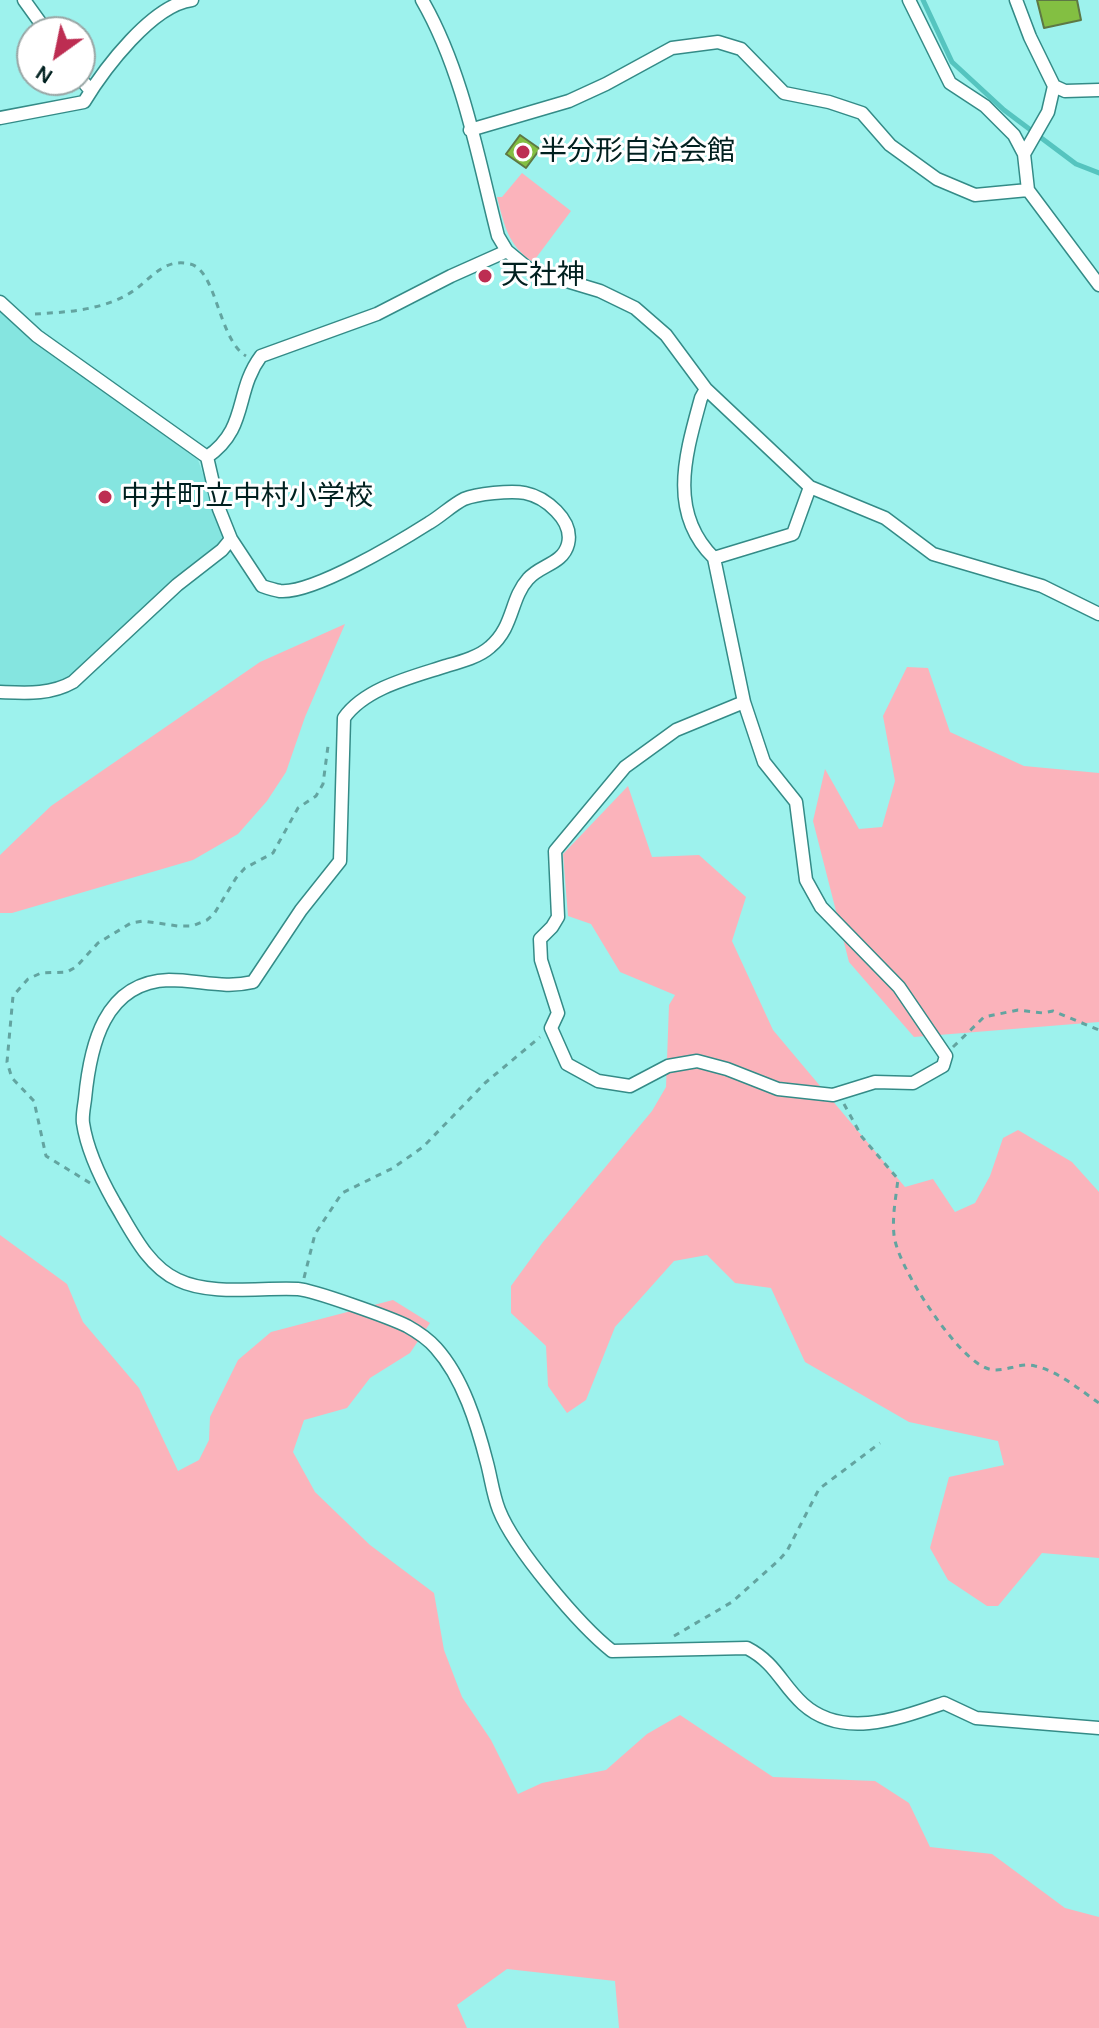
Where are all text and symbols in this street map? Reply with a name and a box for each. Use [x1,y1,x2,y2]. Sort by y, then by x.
north arrow [16,16,96,96]
text: N [30,59,58,90]
place label: 半分形自治会館 [539,135,735,169]
marker: 半分形自治会館 [514,143,532,161]
place label: 天社神 [501,259,585,293]
marker: 天社神 [476,267,494,285]
place label: 中井町立中村小学校 [121,480,373,514]
marker: 中井町立中村小学校 [96,488,114,506]

